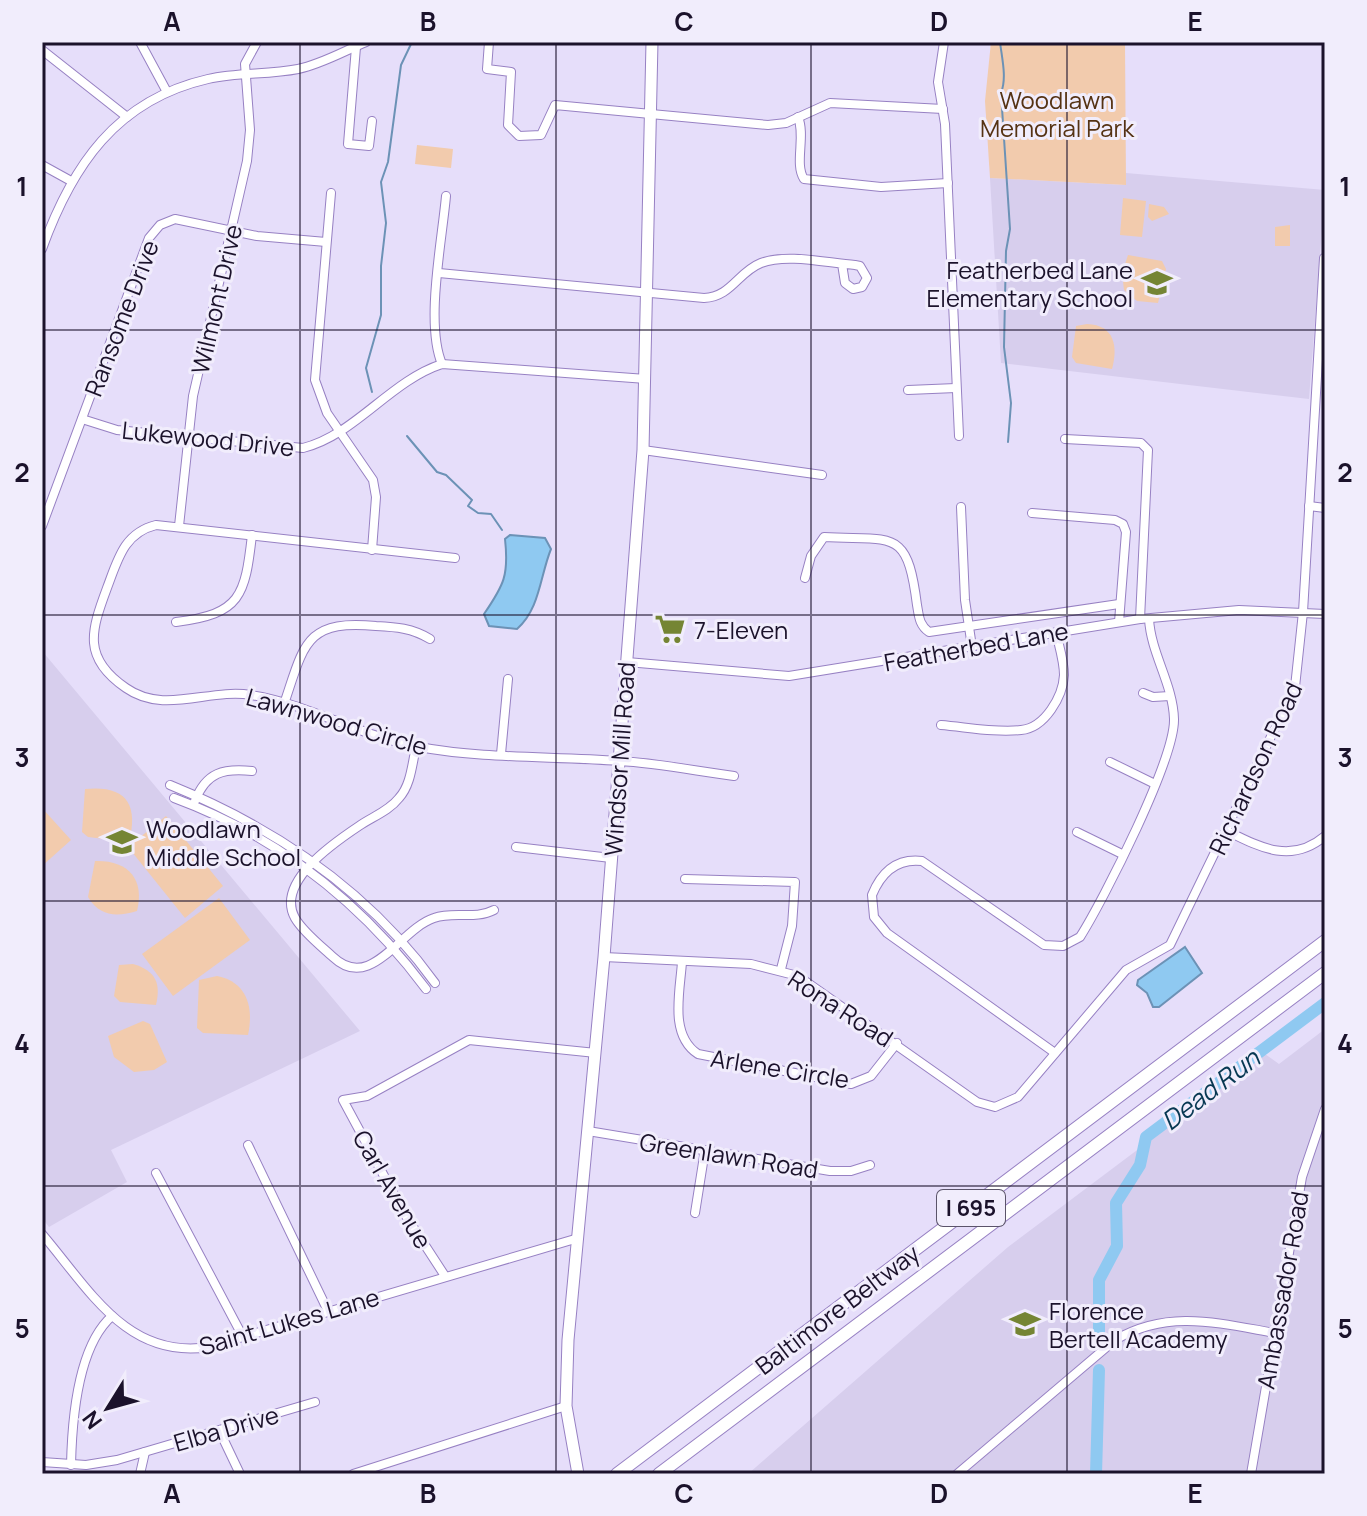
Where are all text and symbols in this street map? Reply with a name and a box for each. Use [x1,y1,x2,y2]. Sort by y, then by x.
text: A [163,3,181,39]
text: B [420,3,436,39]
text: C [674,3,694,39]
text: D [930,3,948,39]
text: E [1187,3,1203,39]
park label: Woodlawn Memorial Park [980,83,1135,144]
text: 1 [16,168,28,204]
text: 1 [1339,168,1351,204]
street label: Wilmont Drive [183,221,249,377]
street label: Ransome Drive [76,235,166,401]
place label: Featherbed Lane Elementary School [927,253,1133,314]
school or university icon: Featherbed Lane Elementary School [1140,266,1174,300]
street label: Lukewood Drive [120,413,296,463]
text: 2 [14,454,30,490]
text: 2 [1337,454,1353,490]
supermarket icon: 7-Eleven [653,612,687,646]
place label: 7-Eleven [694,613,788,646]
street label: Featherbed Lane [881,614,1071,678]
street label: Windsor Mill Road [596,661,642,857]
street label: Richardson Road [1201,676,1309,860]
street label: Lawnwood Circle [243,679,431,763]
text: 3 [14,739,30,775]
text: 3 [1337,739,1353,775]
place label: Woodlawn Middle School [146,812,301,873]
school or university icon: Woodlawn Middle School [105,825,139,859]
street label: Rona Road [782,962,900,1054]
text: 4 [14,1025,30,1061]
text: 4 [1337,1025,1353,1061]
water label: Dead Run [1153,1039,1268,1138]
street label: Arlene Circle [708,1041,852,1095]
street label: Carl Avenue [346,1124,440,1254]
street label: Greenlawn Road [637,1125,821,1185]
street label: Ambassador Road [1248,1188,1316,1392]
road number: I 695 [937,1190,1005,1226]
street label: Baltimore Beltway [748,1236,926,1382]
street label: Saint Lukes Lane [195,1280,383,1362]
place label: Florence Bertell Academy [1049,1294,1228,1355]
school or university icon: Florence Bertell Academy [1008,1307,1042,1341]
text: 5 [14,1310,30,1346]
text: 5 [1337,1310,1353,1346]
north arrow [68,1368,148,1448]
street label: Elba Drive [170,1397,282,1459]
text: N [75,1405,109,1435]
text: A [163,1475,181,1511]
text: B [420,1475,436,1511]
text: C [674,1475,694,1511]
text: D [930,1475,948,1511]
text: E [1187,1475,1203,1511]

